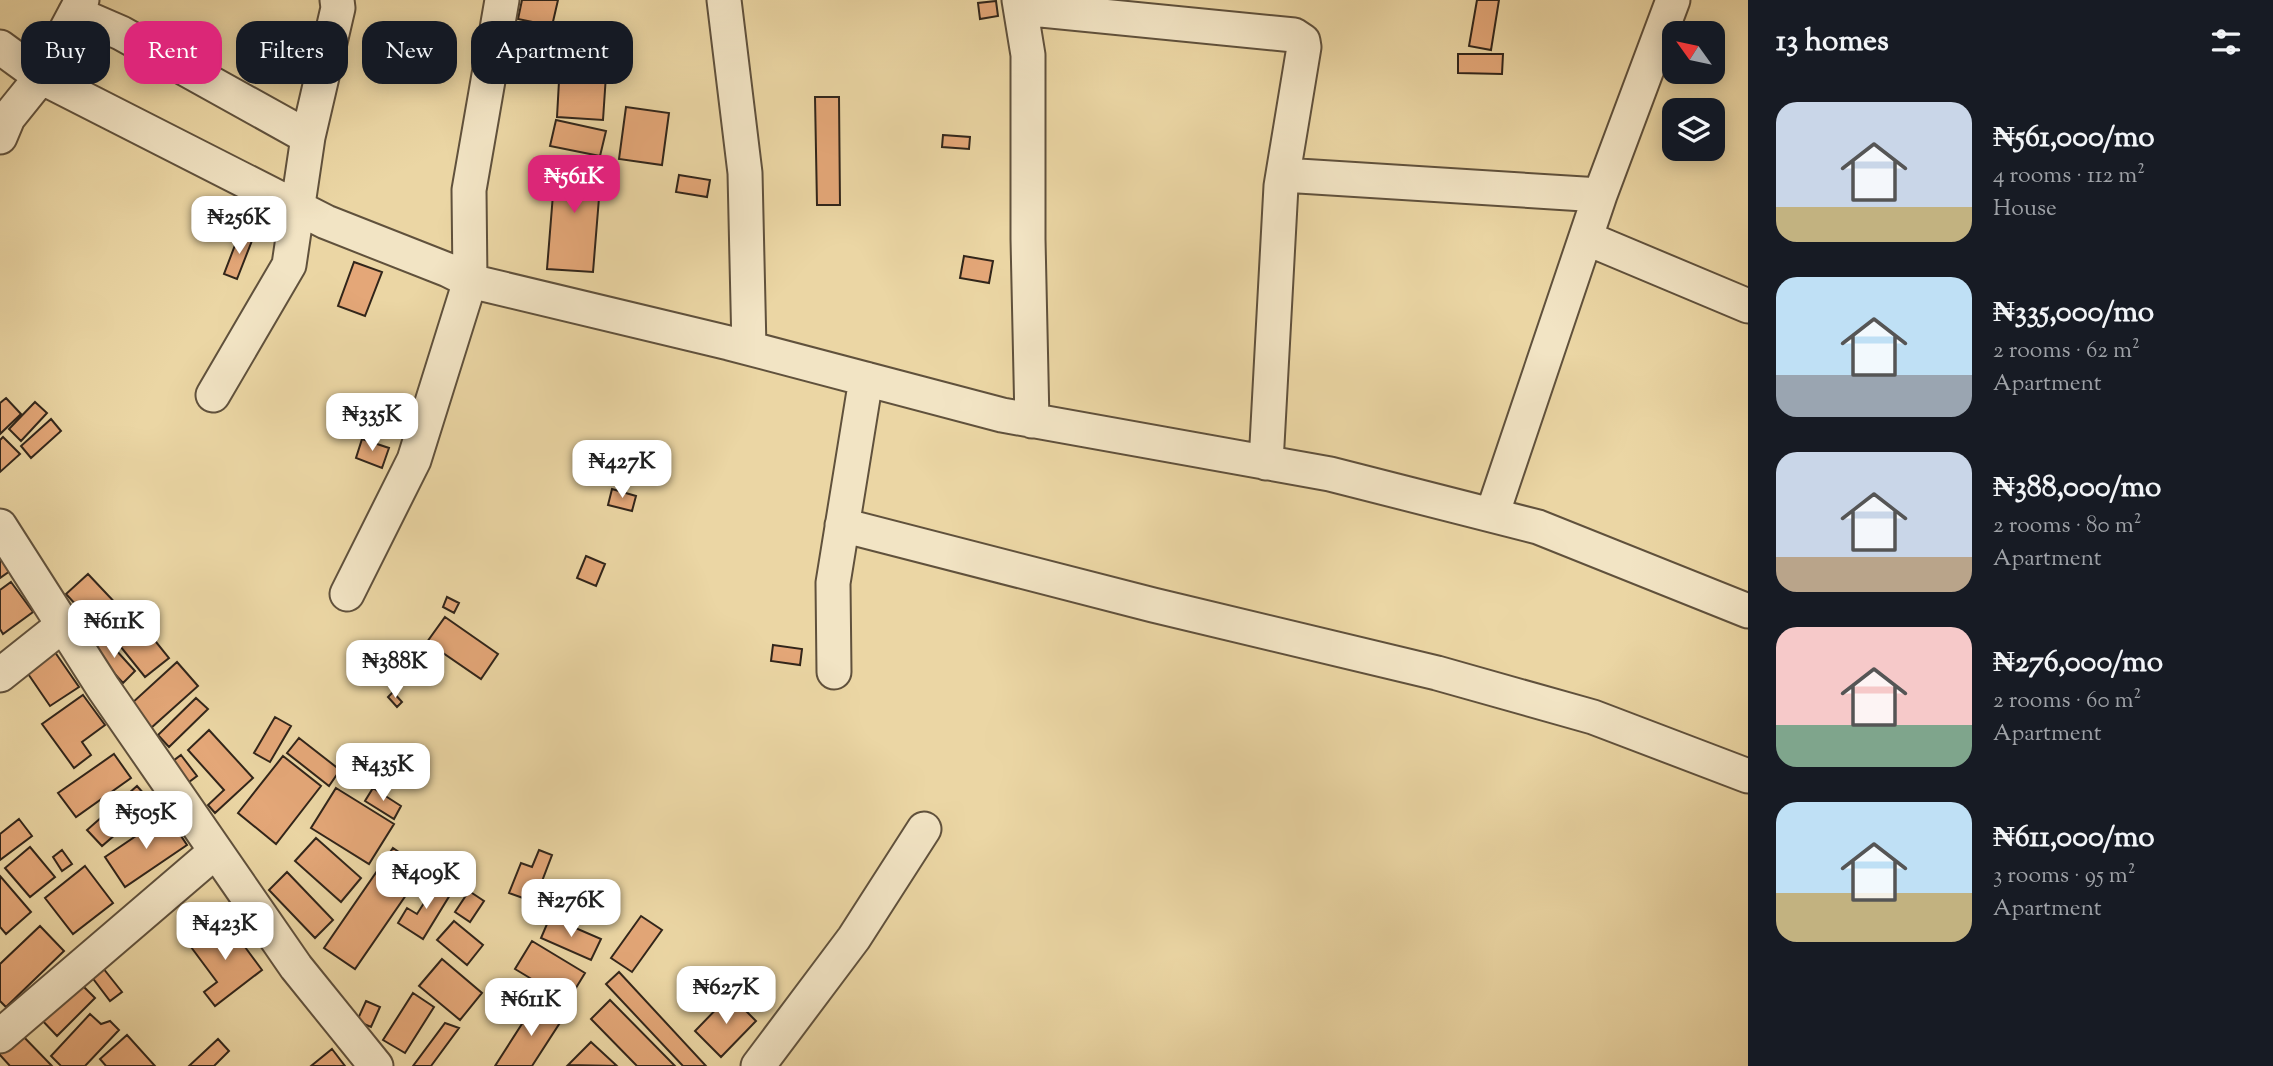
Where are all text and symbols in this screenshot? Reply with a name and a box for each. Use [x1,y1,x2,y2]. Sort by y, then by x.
chip: Buy [21,21,110,84]
chip: Rent [124,21,222,84]
chip: Filters [236,21,348,84]
chip: New [362,21,457,84]
chip: Apartment [471,21,633,84]
north arrow [1662,21,1726,84]
map controls [1662,21,1725,161]
text: 13 homes [1776,21,1889,64]
icon: filters [2207,23,2245,61]
button: layers [1662,98,1725,161]
text: ₦561,000/mo [1993,117,2155,160]
icon: home [1832,130,1916,214]
pin: ₦561K [525,156,623,215]
text: 4 rooms · 112 m² [1993,160,2145,193]
text: ₦561K [544,161,604,194]
text: House [1993,193,2057,226]
pin: ₦256K [190,196,288,256]
text: ₦256K [207,202,271,235]
text: ₦335,000/mo [1993,292,2154,335]
icon: home [1832,305,1916,389]
text: 2 rooms · 62 m² [1993,335,2140,368]
text: Apartment [1993,368,2102,401]
pin: ₦335K [323,393,421,453]
text: ₦335K [342,399,402,432]
pin: ₦427K [573,440,671,500]
text: ₦427K [588,446,656,479]
text: ₦388,000/mo [1993,467,2161,510]
icon: home [1832,480,1916,564]
text: 2 rooms · 80 m² [1993,510,2141,543]
text: Apartment [1993,543,2102,576]
pin: ₦611K [65,600,163,660]
text: ₦611K [84,606,144,639]
pin: ₦388K [346,640,444,700]
text: ₦276,000/mo [1993,642,2163,685]
text: ₦388K [362,646,428,679]
icon: home [1832,655,1916,739]
text: 2 rooms · 60 m² [1993,685,2141,718]
text: Apartment [1993,718,2102,751]
pin: ₦435K [334,744,432,803]
text: ₦435K [352,749,414,782]
pin: ₦505K [97,792,195,851]
text: ₦505K [115,797,177,830]
text: ₦611,000/mo [1993,817,2155,860]
icon: home [1832,830,1916,914]
pin: ₦409K [377,852,475,911]
text: ₦409K [392,857,460,890]
text: 3 rooms · 95 m² [1993,860,2136,893]
pin: ₦276K [522,880,620,939]
text: ₦276K [538,885,604,918]
text: Apartment [1993,893,2102,926]
pin: ₦423K [176,902,274,962]
text: ₦423K [193,908,257,941]
pin: ₦627K [677,967,775,1026]
text: ₦627K [693,972,759,1005]
pin: ₦611K [482,978,580,1038]
text: ₦611K [501,984,561,1017]

